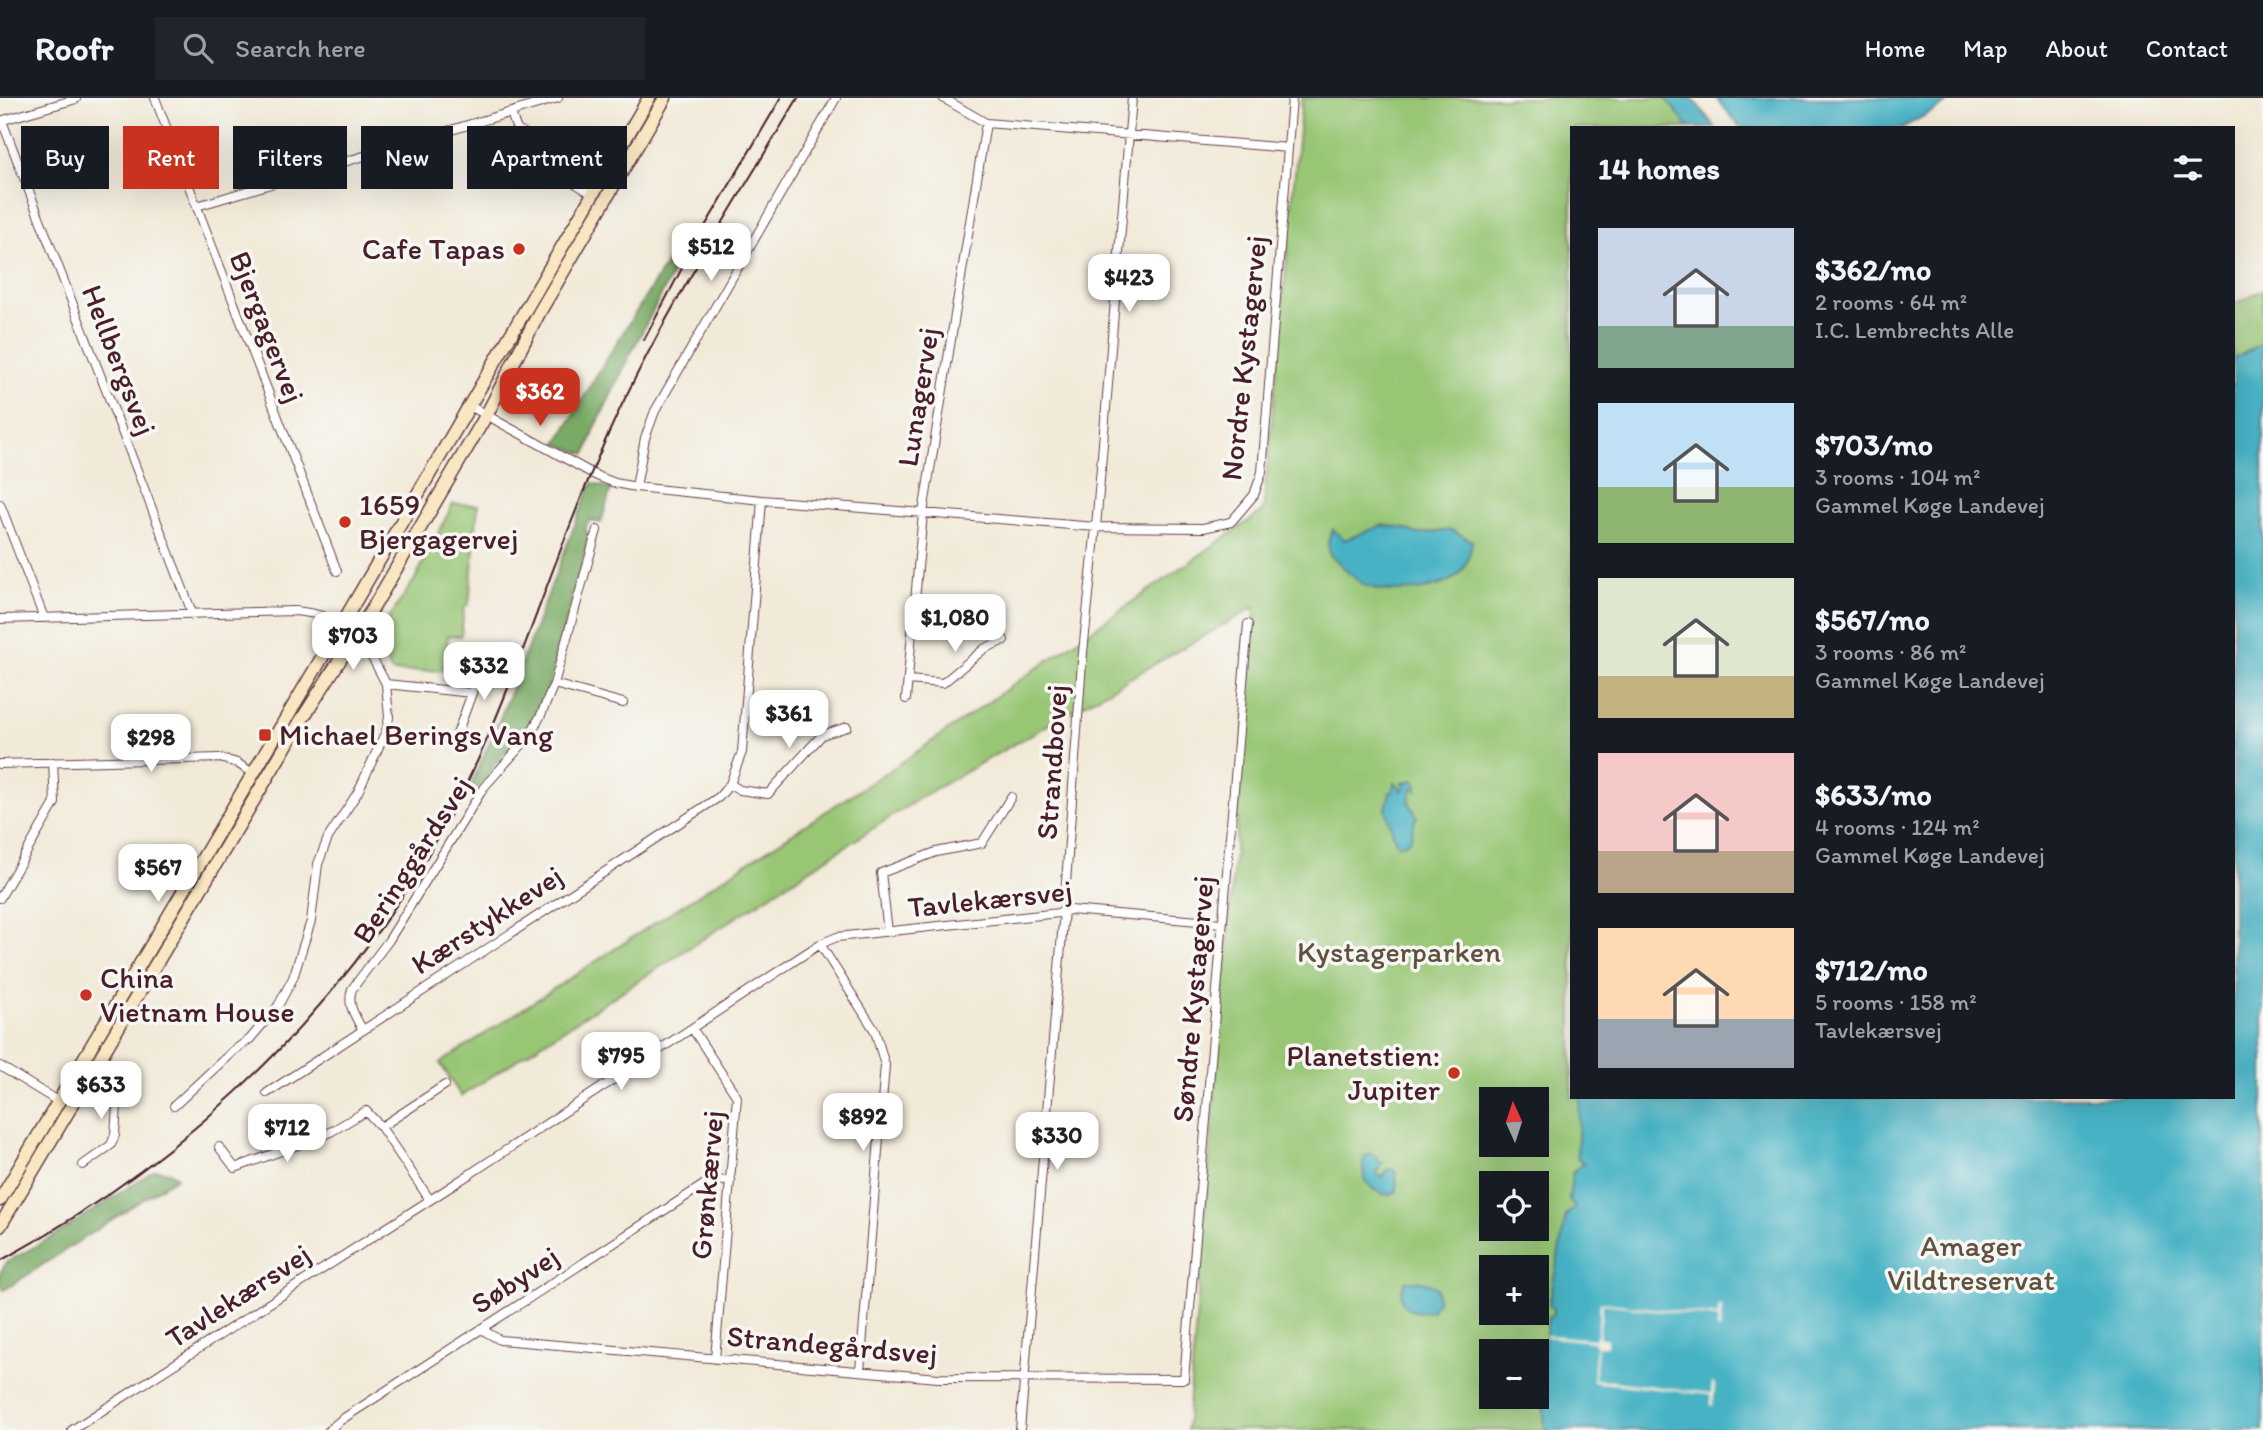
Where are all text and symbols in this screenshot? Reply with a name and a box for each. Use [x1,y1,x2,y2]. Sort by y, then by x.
search box [155,17,645,80]
text: Roofr [35,29,113,68]
icon: search [179,29,217,67]
text: Search here [235,32,366,64]
text: Home [1865,34,1925,63]
text: Map [1963,34,2007,63]
text: About [2045,34,2108,63]
text: Contact [2146,34,2228,63]
chip: Buy [21,126,109,189]
chip: Rent [123,126,219,189]
chip: Filters [233,126,347,189]
chip: New [361,126,453,189]
chip: Apartment [467,126,627,189]
icon: filters [2169,149,2207,187]
text: 14 homes [1598,150,1720,187]
pin: $512 [670,223,752,283]
place label: Cafe Tapas [362,230,505,267]
text: $512 [688,232,734,260]
street label: Nordre Kystagervej [1212,234,1275,482]
marker: Cafe Tapas [511,241,527,257]
street label: Bjergagervej [222,246,313,408]
text: $362/mo [1815,251,1931,288]
pin: $423 [1088,254,1170,314]
icon: home [1654,256,1738,340]
text: $423 [1104,263,1154,291]
street label: Hellbergsvej [74,279,165,440]
text: 2 rooms · 64 m² [1815,288,1967,316]
text: I.C. Lembrechts Alle [1815,316,2014,344]
street label: Lunagervej [888,325,947,469]
pin: $362 [499,368,581,428]
text: $362 [516,377,564,405]
text: $703/mo [1815,426,1933,463]
icon: home [1654,431,1738,515]
text: 3 rooms · 104 m² [1815,463,1980,491]
place label: 1659 Bjergagervej [359,486,518,557]
text: Gammel Køge Landevej [1815,491,2045,519]
marker: 1659 Bjergagervej [337,514,353,530]
pin: $1,080 [898,594,1012,654]
text: $567/mo [1815,601,1930,638]
text: $1,080 [921,603,989,631]
icon: home [1654,606,1738,690]
pin: $703 [312,612,394,672]
text: $703 [328,621,378,649]
text: 3 rooms · 86 m² [1815,638,1967,666]
pin: $332 [443,642,525,702]
text: $332 [460,651,508,679]
text: Gammel Køge Landevej [1815,666,2045,694]
street label: Strandbovej [1028,683,1075,841]
pin: $361 [748,690,830,750]
text: $361 [765,699,813,727]
pin: $298 [110,714,192,774]
place label: Michael Berings Vang [279,716,554,753]
text: $298 [127,723,175,751]
marker: Michael Berings Vang [257,727,273,743]
street label: Beringgårdsvej [344,769,479,950]
text: $633/mo [1815,776,1932,813]
icon: home [1654,781,1738,865]
text: 4 rooms · 124 m² [1815,813,1980,841]
text: Gammel Køge Landevej [1815,841,2045,869]
pin: $567 [117,844,199,904]
text: $567 [134,853,182,881]
street label: Kærstykkevej [404,857,569,982]
street label: Tavlekærsvej [906,871,1074,926]
street label: Søndre Kystagervej [1163,874,1222,1124]
park label: Kystagerparken [1297,933,1501,970]
text: $712/mo [1815,951,1928,988]
icon: home [1654,956,1738,1040]
place label: China Vietnam House [100,959,295,1030]
marker: China Vietnam House [78,987,94,1003]
text: 5 rooms · 158 m² [1815,988,1977,1016]
text: Tavlekærsvej [1815,1016,1942,1044]
pin: $795 [580,1032,662,1092]
place label: Planetstien: Jupiter [1286,1037,1440,1108]
text: $795 [597,1041,645,1069]
pin: $633 [60,1062,142,1121]
marker: Planetstien: Jupiter [1446,1065,1462,1081]
text: $633 [77,1070,125,1098]
north arrow [1479,1087,1549,1157]
map controls [1479,1087,1549,1409]
pin: $892 [822,1094,904,1153]
text: $892 [839,1102,887,1130]
pin: $712 [246,1104,328,1164]
street label: Grønkærvej [682,1109,731,1261]
pin: $330 [1016,1112,1098,1172]
text: $712 [264,1113,310,1141]
text: $330 [1032,1121,1082,1149]
button: locate [1479,1171,1549,1241]
park label: Amager Vildtreservat [1887,1227,2055,1298]
street label: Tavlekærsvej [158,1235,317,1356]
street label: Søbyvej [464,1238,566,1322]
button: + [1479,1255,1549,1325]
street label: Strandegårdsvej [725,1317,939,1372]
button: − [1479,1339,1549,1409]

